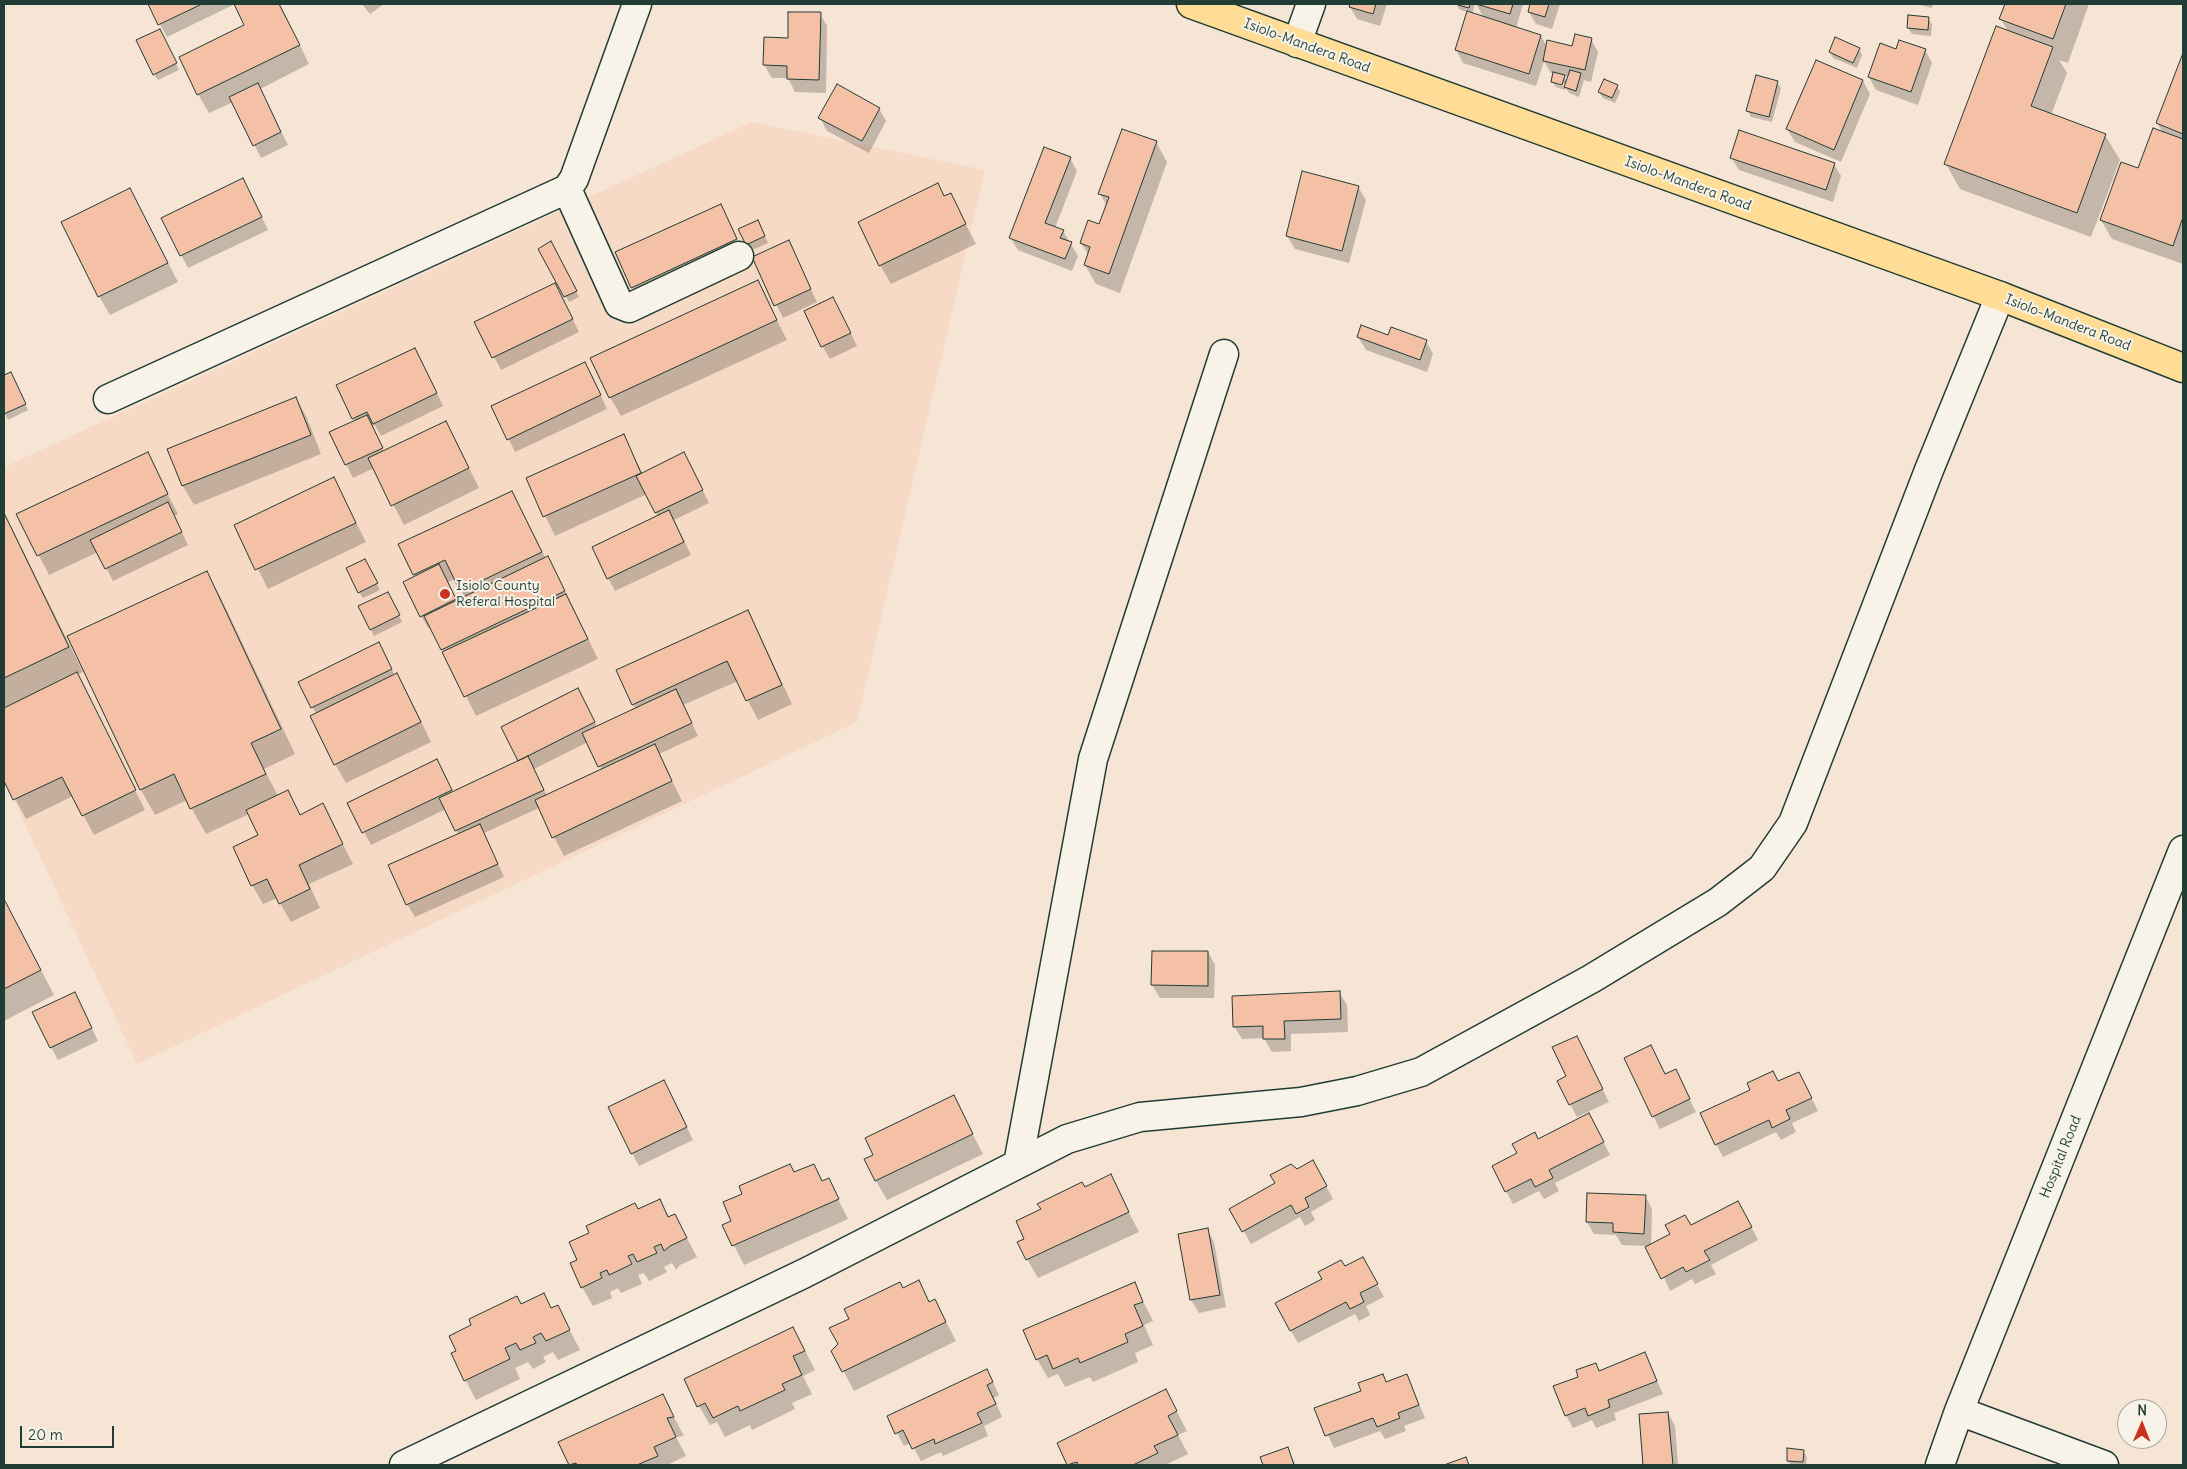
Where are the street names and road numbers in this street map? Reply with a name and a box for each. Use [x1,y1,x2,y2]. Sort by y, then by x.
street label: Isiolo-Mandera Road [1242,15,1372,77]
street label: Isiolo-Mandera Road [1623,153,1753,215]
street label: Isiolo-Mandera Road [2003,291,2133,355]
street label: Hospital Road [2037,1113,2085,1201]

